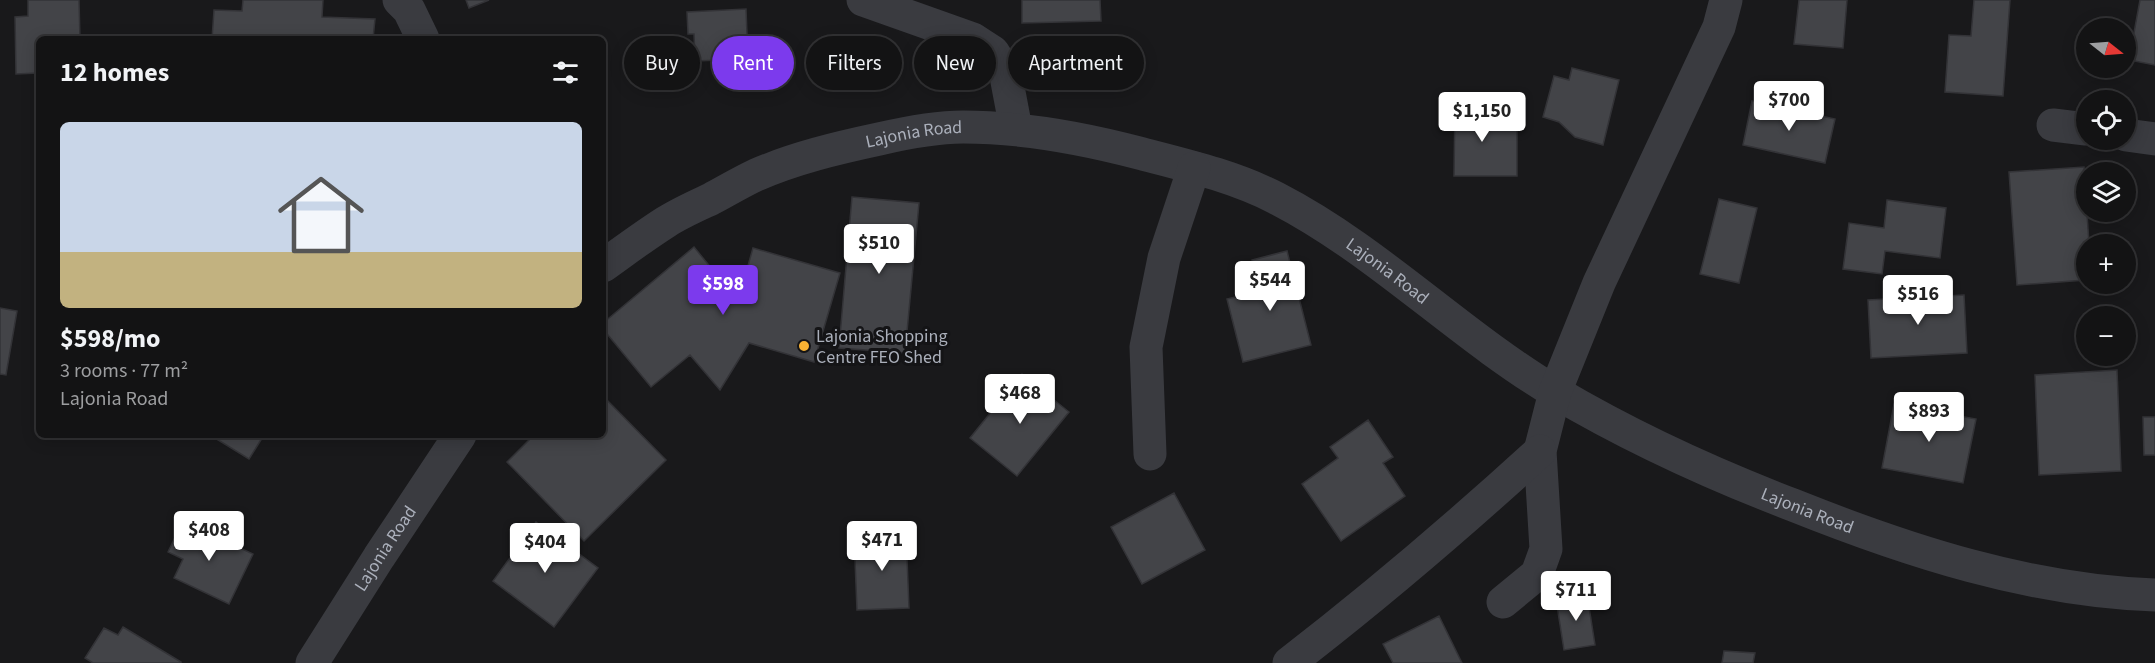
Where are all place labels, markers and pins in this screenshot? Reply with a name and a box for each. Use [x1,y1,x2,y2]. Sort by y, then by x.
pin: $700 [1753,81,1825,132]
pin: $1,150 [1433,92,1531,143]
pin: $510 [843,224,915,275]
pin: $544 [1234,261,1306,312]
pin: $598 [687,265,759,316]
pin: $516 [1882,275,1954,326]
place label: Lajonia Shopping Centre FEO Shed [816,324,947,370]
marker: Lajonia Shopping Centre FEO Shed [797,339,811,353]
pin: $468 [984,374,1056,425]
pin: $893 [1893,392,1965,443]
pin: $408 [173,511,245,562]
pin: $471 [846,521,918,572]
pin: $404 [509,523,581,574]
pin: $711 [1540,571,1612,622]

